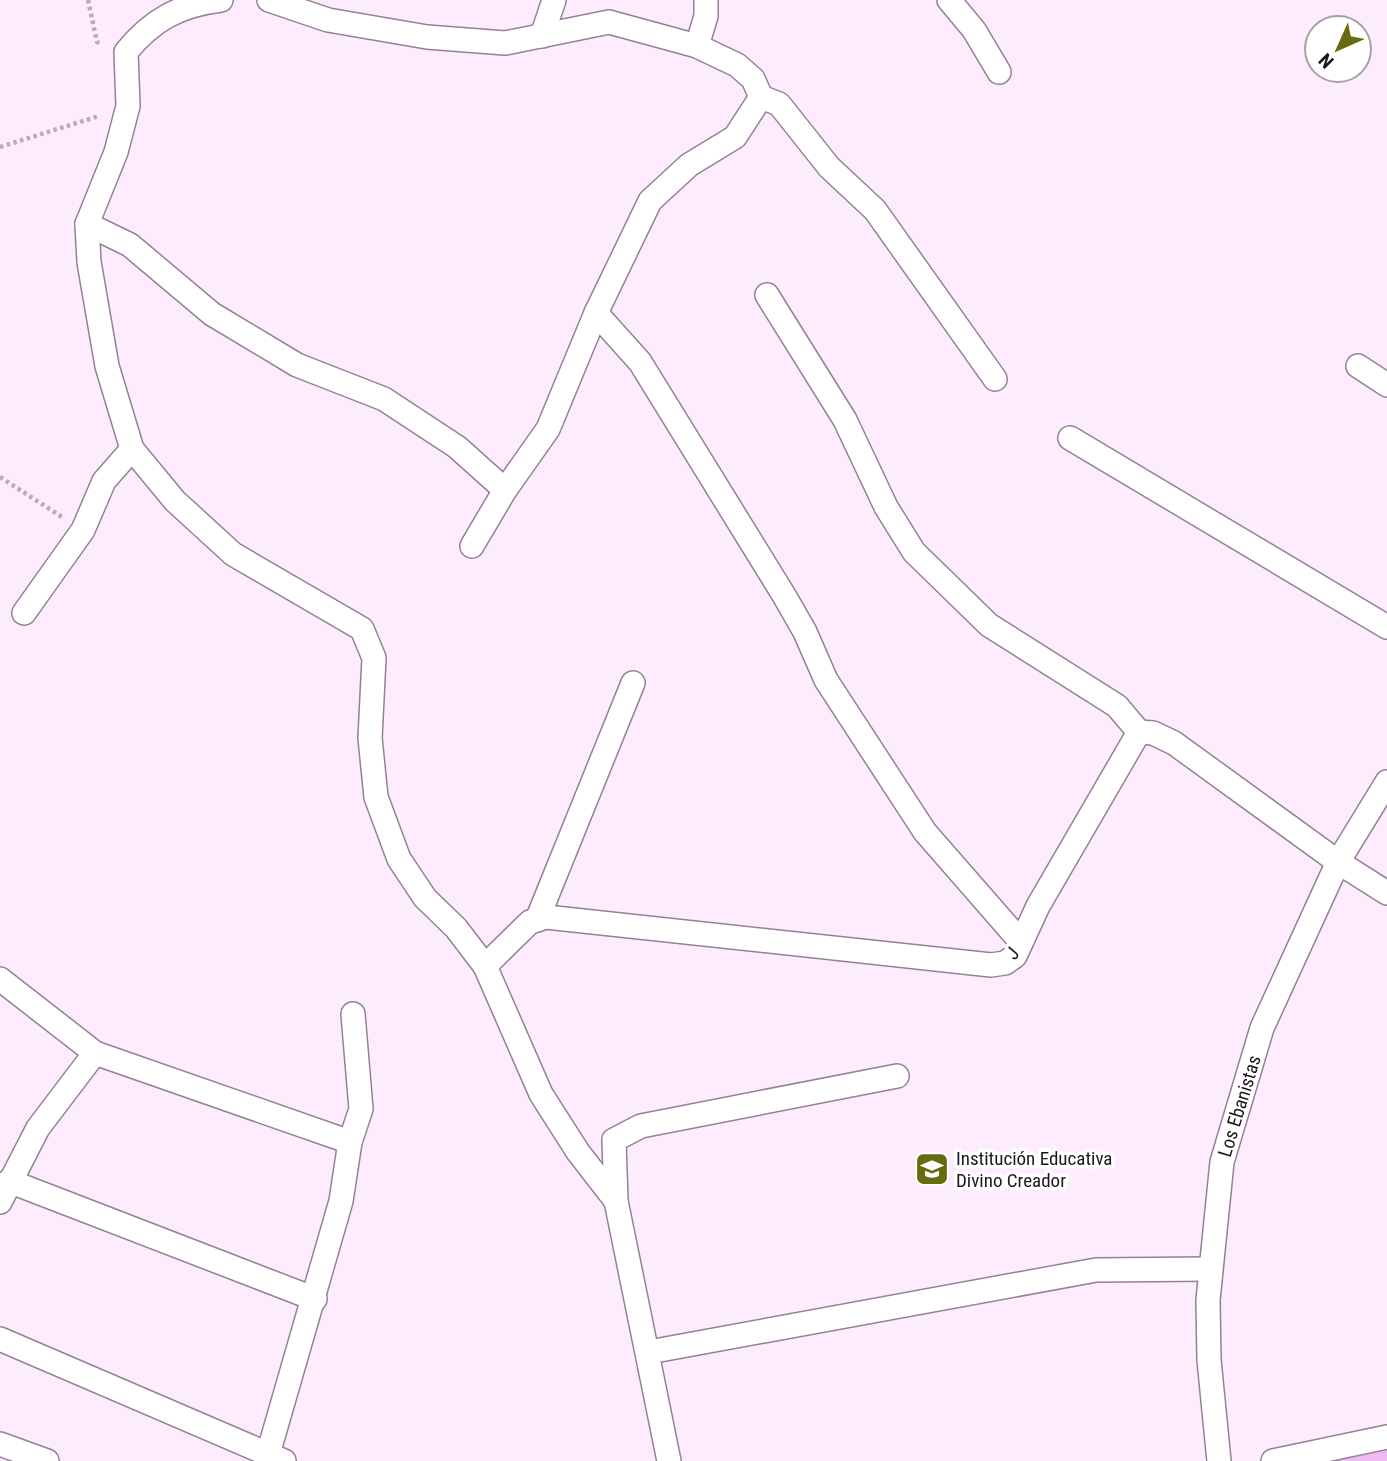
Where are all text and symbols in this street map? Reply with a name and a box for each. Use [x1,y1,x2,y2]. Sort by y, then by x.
north arrow [1303,14,1373,84]
text: N [1314,48,1339,73]
street label: J [1001,942,1024,964]
street label: Los Ebanistas [1213,1053,1266,1160]
place label: Institución Educativa Divino Creador [956,1147,1112,1192]
school or university icon: Institución Educativa Divino Creador [913,1150,951,1188]

